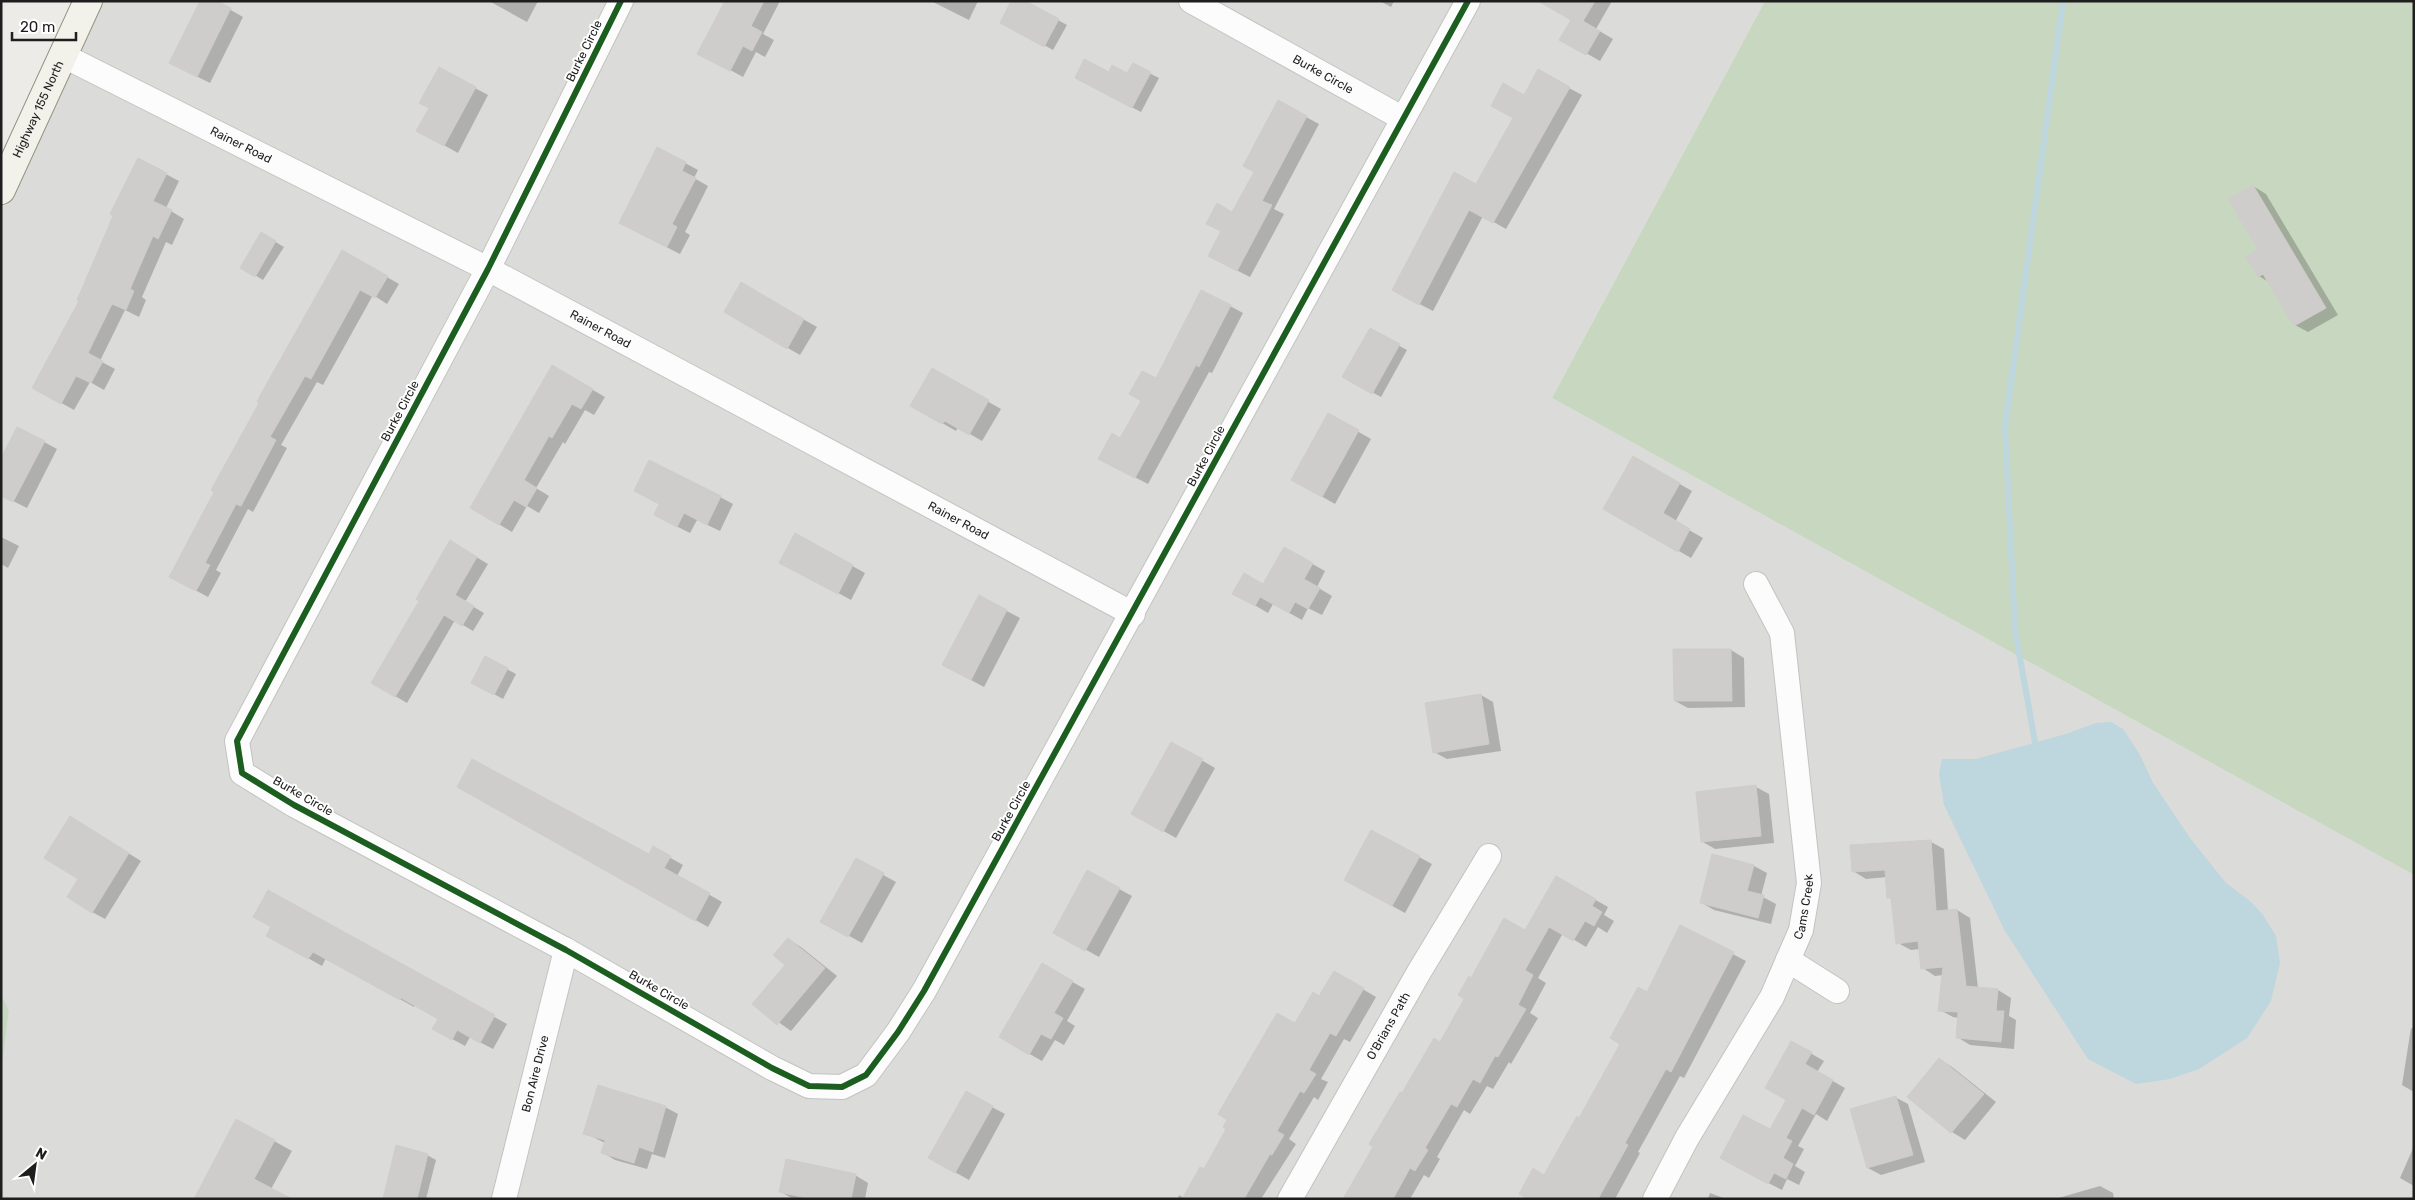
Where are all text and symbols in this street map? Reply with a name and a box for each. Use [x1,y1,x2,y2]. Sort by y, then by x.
scale bar [12,10,76,42]
text: 20 m [20,18,55,36]
street label: Burke Circle [563,18,605,84]
street label: Burke Circle [1290,52,1356,97]
street label: Highway 155 North [10,58,67,160]
street label: Rainer Road [208,124,274,166]
street label: Rainer Road [568,307,633,351]
street label: Burke Circle [378,378,422,444]
street label: Burke Circle [1184,423,1228,489]
street label: Rainer Road [926,499,991,543]
street label: Burke Circle [271,773,336,819]
street label: Burke Circle [989,778,1033,844]
street label: Cams Creek [1791,872,1816,942]
street label: Burke Circle [627,967,692,1013]
street label: O'Brians Path [1364,990,1413,1062]
street label: Bon Aire Drive [519,1034,552,1114]
north arrow [10,1140,60,1190]
text: N [33,1144,50,1164]

